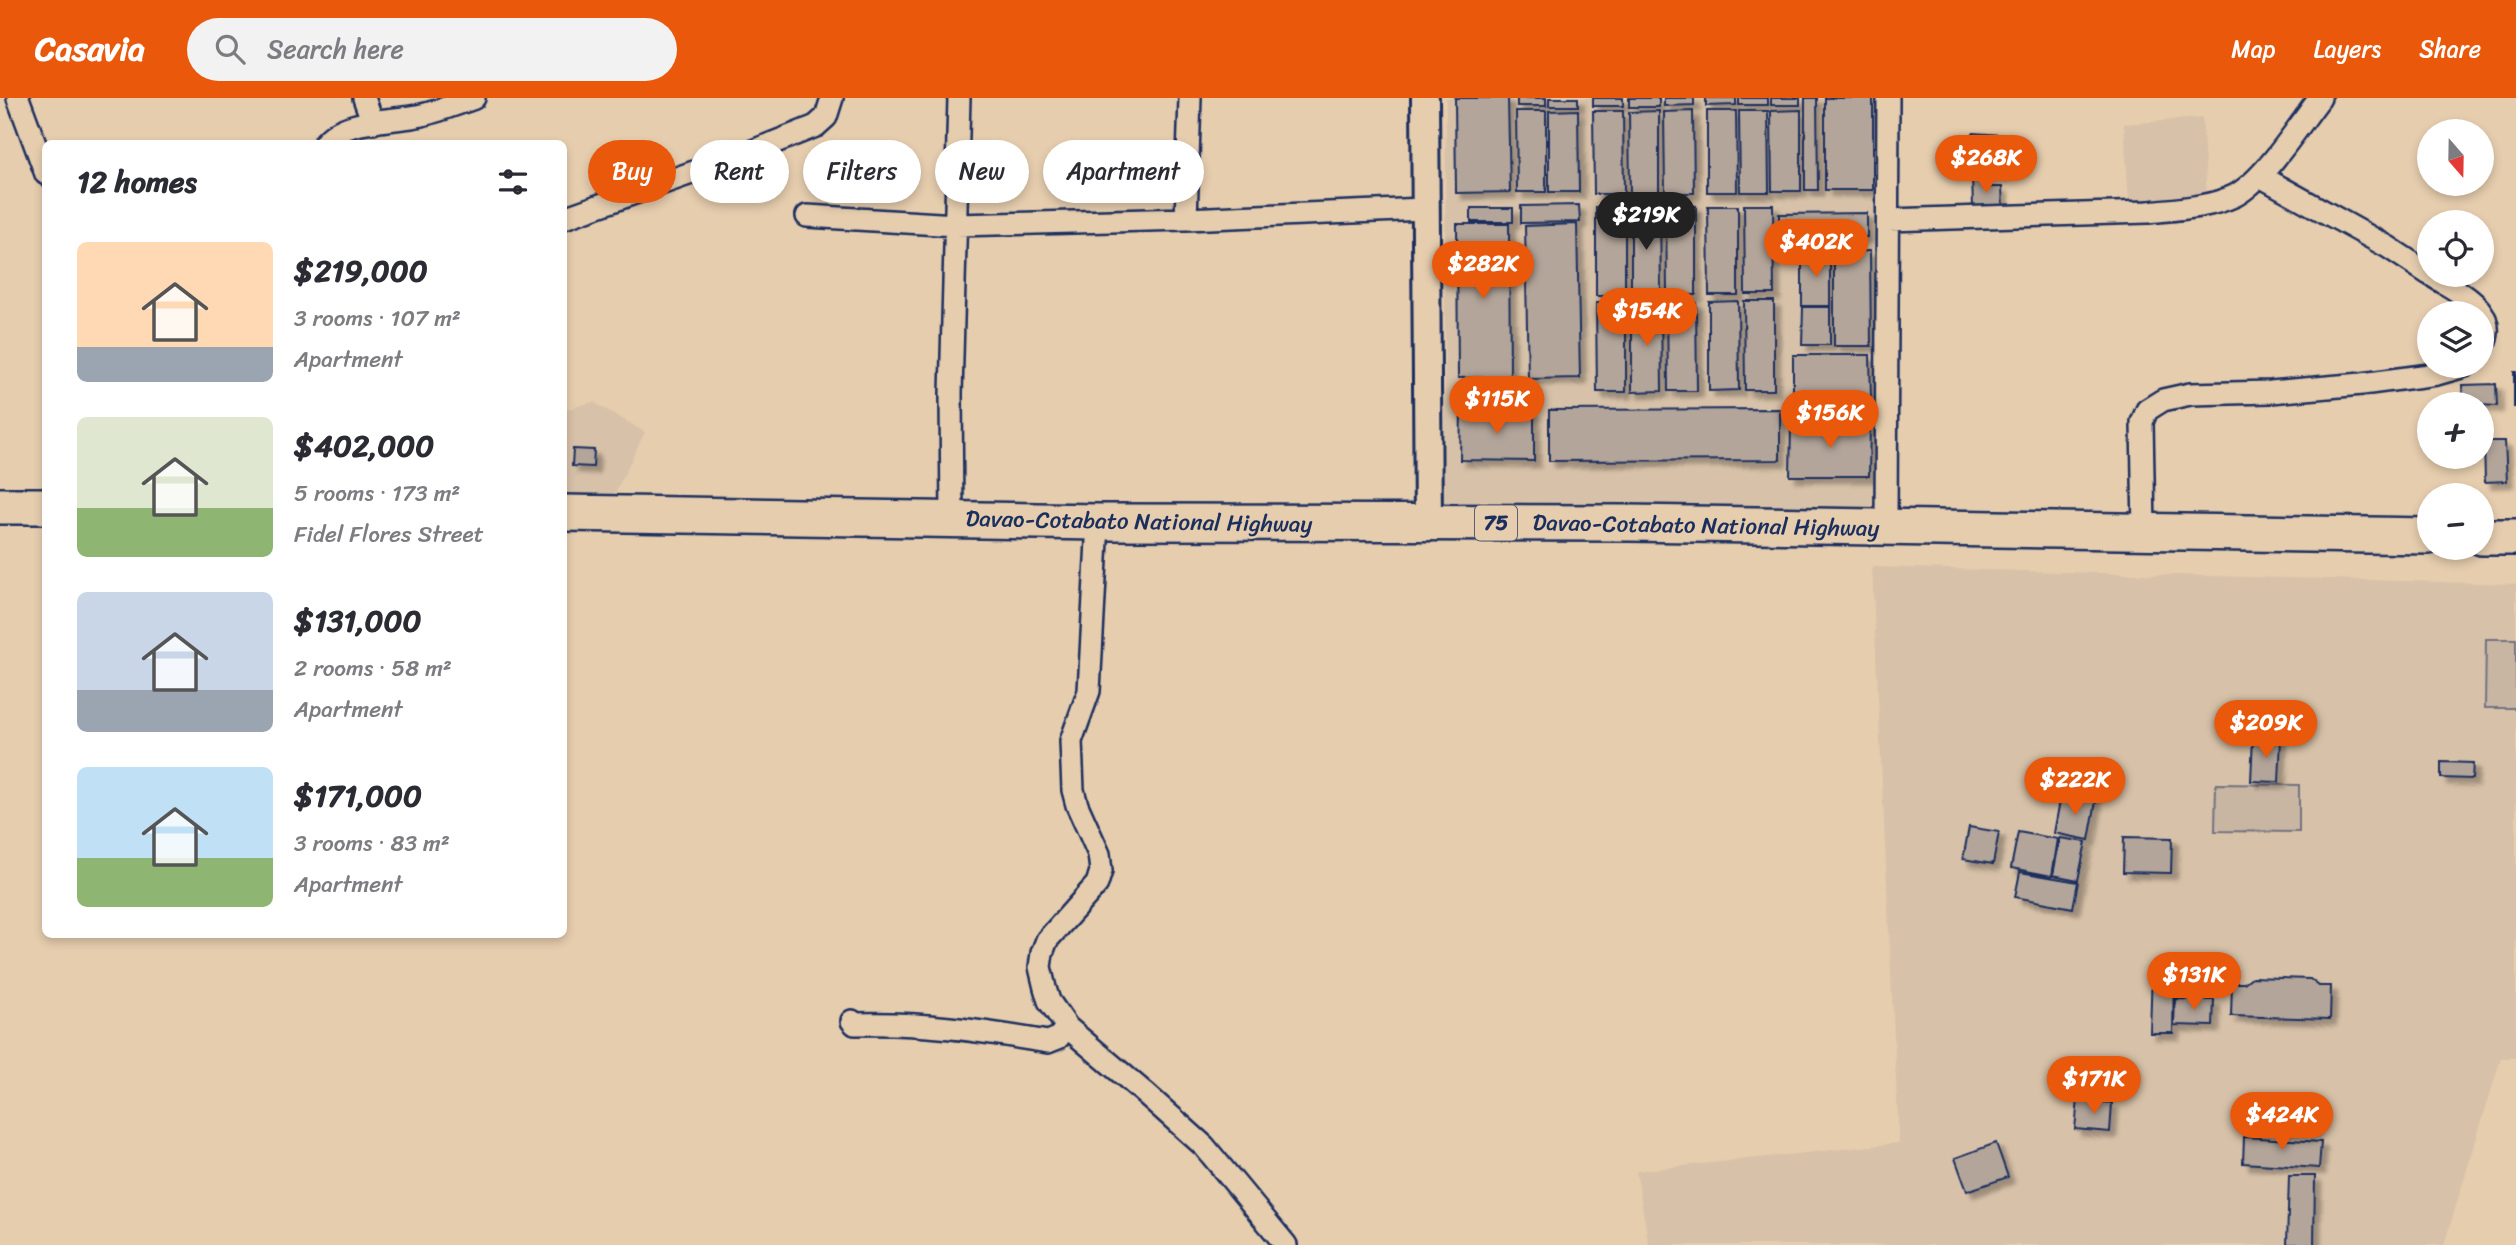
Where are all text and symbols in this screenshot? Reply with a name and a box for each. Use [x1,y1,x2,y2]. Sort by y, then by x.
search box [187,18,677,81]
text: Casavia [35,20,145,78]
text: Search here [267,26,404,72]
text: Map [2231,28,2276,70]
text: Layers [2314,28,2381,70]
text: Share [2419,28,2481,70]
icon: search [211,30,249,68]
north arrow [2417,119,2494,196]
map controls [2417,119,2494,560]
pin: $268K [1937,136,2035,195]
text: $268K [1951,137,2021,178]
chip: Buy [588,140,676,203]
chip: Rent [690,140,789,203]
chip: Filters [803,140,921,203]
chip: New [935,140,1029,203]
chip: Apartment [1043,140,1204,203]
text: 12 homes [77,155,197,209]
icon: filters [494,163,532,201]
pin: $219K [1597,192,1695,252]
text: $219K [1613,194,1679,235]
button: locate [2417,210,2494,287]
pin: $402K [1767,220,1865,279]
text: $402K [1780,221,1852,262]
pin: $282K [1434,242,1532,301]
text: $282K [1448,243,1518,284]
text: $219,000 [294,244,428,298]
icon: home [133,270,217,354]
pin: $154K [1598,288,1696,348]
text: $154K [1613,290,1681,331]
text: 3 rooms · 107 m² [294,298,461,339]
button: layers [2417,301,2494,378]
text: Apartment [294,339,403,380]
pin: $115K [1448,376,1546,436]
text: $115K [1465,378,1529,419]
pin: $156K [1781,390,1879,450]
text: $156K [1797,392,1863,433]
button: + [2417,392,2494,469]
text: $402,000 [294,419,434,473]
icon: home [133,445,217,529]
text: 5 rooms · 173 m² [294,473,460,514]
button: − [2417,483,2494,560]
street label: Davao-Cotabato National Highway [965,498,1313,545]
street label: Davao-Cotabato National Highway [1532,502,1880,549]
road number: 75 [1475,506,1517,540]
text: Fidel Flores Street [294,514,484,555]
text: $131,000 [294,594,421,648]
icon: home [133,620,217,704]
text: 2 rooms · 58 m² [294,648,452,689]
text: Apartment [294,689,403,730]
pin: $209K [2217,700,2315,760]
text: $209K [2230,702,2302,743]
pin: $222K [2026,758,2124,817]
text: $222K [2040,759,2110,800]
text: $171,000 [294,769,422,823]
icon: home [133,795,217,879]
text: 3 rooms · 83 m² [294,823,450,864]
text: Apartment [294,864,403,905]
pin: $131K [2145,953,2243,1012]
text: $131K [2163,954,2225,995]
pin: $171K [2045,1056,2143,1116]
text: $171K [2063,1058,2125,1099]
pin: $424K [2233,1093,2331,1152]
text: $424K [2246,1094,2318,1135]

